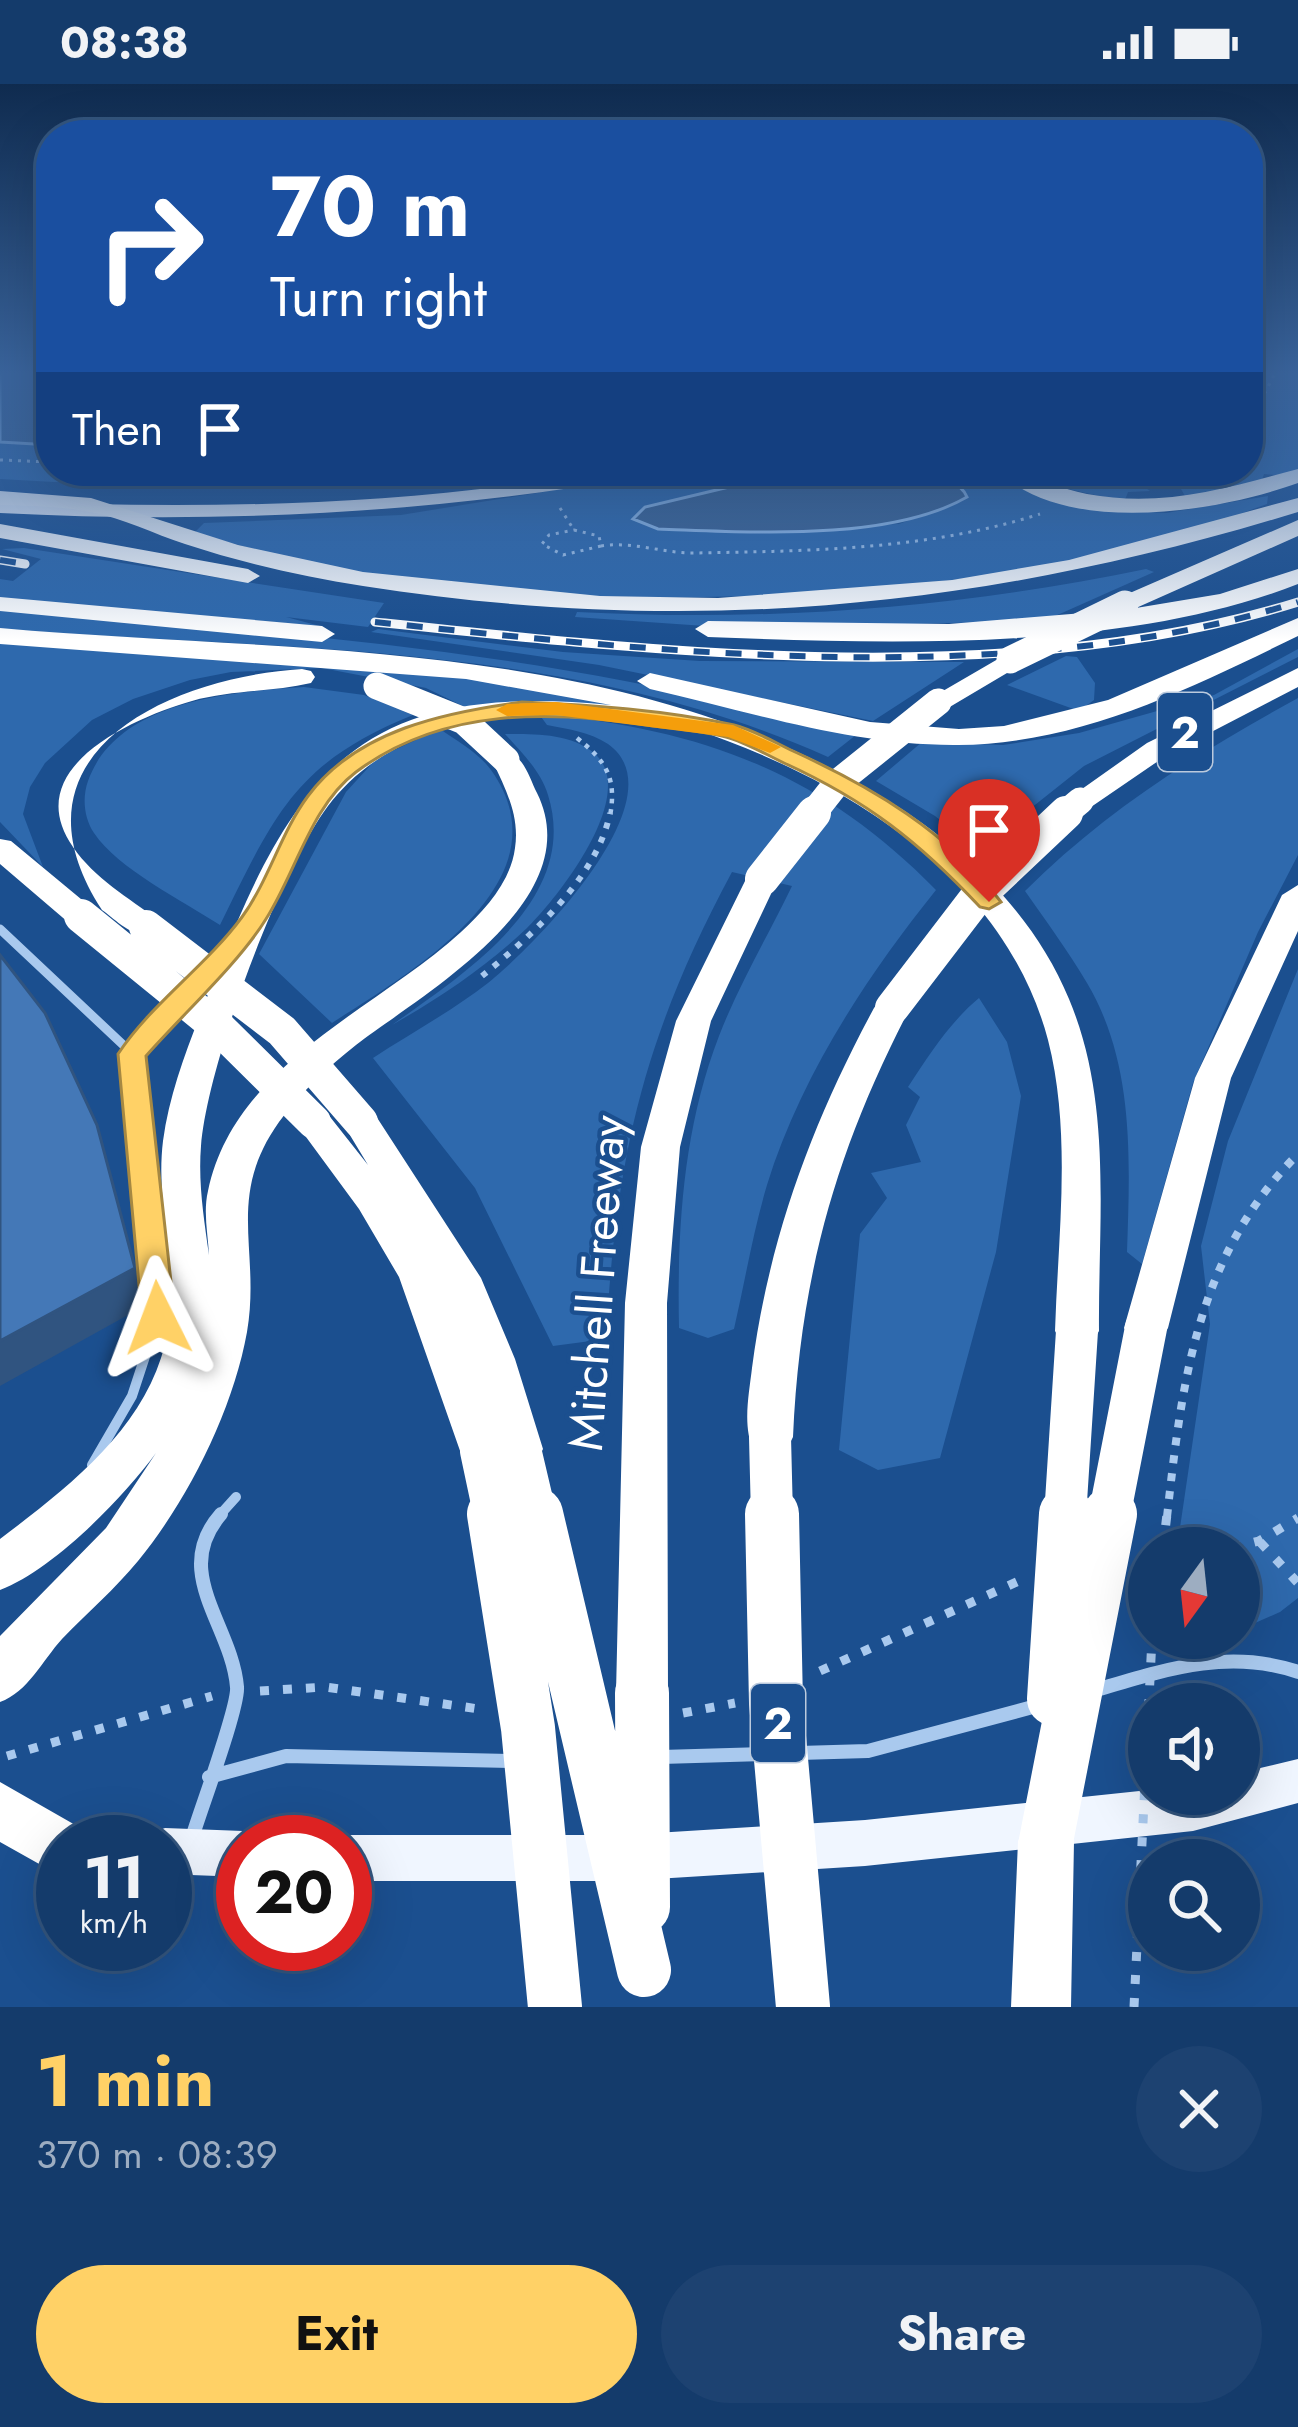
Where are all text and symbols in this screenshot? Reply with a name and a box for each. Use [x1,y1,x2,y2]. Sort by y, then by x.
text: 08:38 [60,10,189,75]
text: 70 m [270,146,470,268]
icon: right [72,168,228,324]
text: Turn right [270,258,487,336]
icon: arrive [187,396,253,462]
text: Then [72,397,163,462]
road number: 2 [1158,693,1212,771]
pin [938,779,1040,902]
icon: arrive [956,797,1022,863]
street label: Mitchell Freeway [551,1112,643,1453]
position arrow [95,1255,221,1381]
north arrow [1128,1527,1260,1659]
map controls [1128,1527,1260,1971]
button: sound [1128,1683,1260,1815]
road number: 2 [751,1684,805,1762]
speed limit sign: 20 [216,1815,372,1971]
text: 11 [83,1834,145,1921]
button: search [1128,1839,1260,1971]
text: km/h [80,1901,148,1944]
text: 1 min [36,2029,215,2133]
button: close [1136,2046,1262,2172]
text: 370 m · 08:39 [36,2126,278,2183]
button: Exit [36,2265,637,2403]
button: Share [661,2265,1262,2403]

